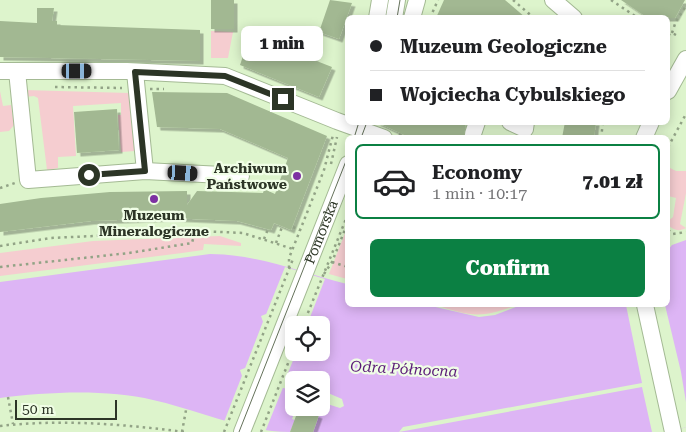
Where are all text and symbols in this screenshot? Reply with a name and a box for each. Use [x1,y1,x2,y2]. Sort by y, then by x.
callout: 1 min [242,27,324,62]
text: 1 min [260,34,304,53]
text: Muzeum Geologiczne [400,35,607,58]
car [62,64,92,79]
text: Wojciecha Cybulskiego [400,83,626,106]
route end [272,88,294,110]
icon: car [372,159,417,204]
place label: Archiwum Państwowe [206,160,287,192]
text: Economy [432,161,522,184]
route start [78,164,100,186]
car [167,165,198,181]
marker: Archiwum Państwowe [291,170,303,182]
text: 7.01 zł [582,170,643,193]
text: 1 min · 10:17 [432,184,527,203]
marker: Muzeum Mineralogiczne [148,193,160,205]
street label: Pomorska [301,198,341,266]
place label: Muzeum Mineralogiczne [99,207,209,239]
button: Confirm [370,239,645,297]
map controls [285,316,330,416]
button: locate [285,316,330,361]
water label: Odra Północna [350,357,458,381]
button: layers [285,371,330,416]
scale bar [15,397,118,420]
text: 50 m [22,401,54,417]

